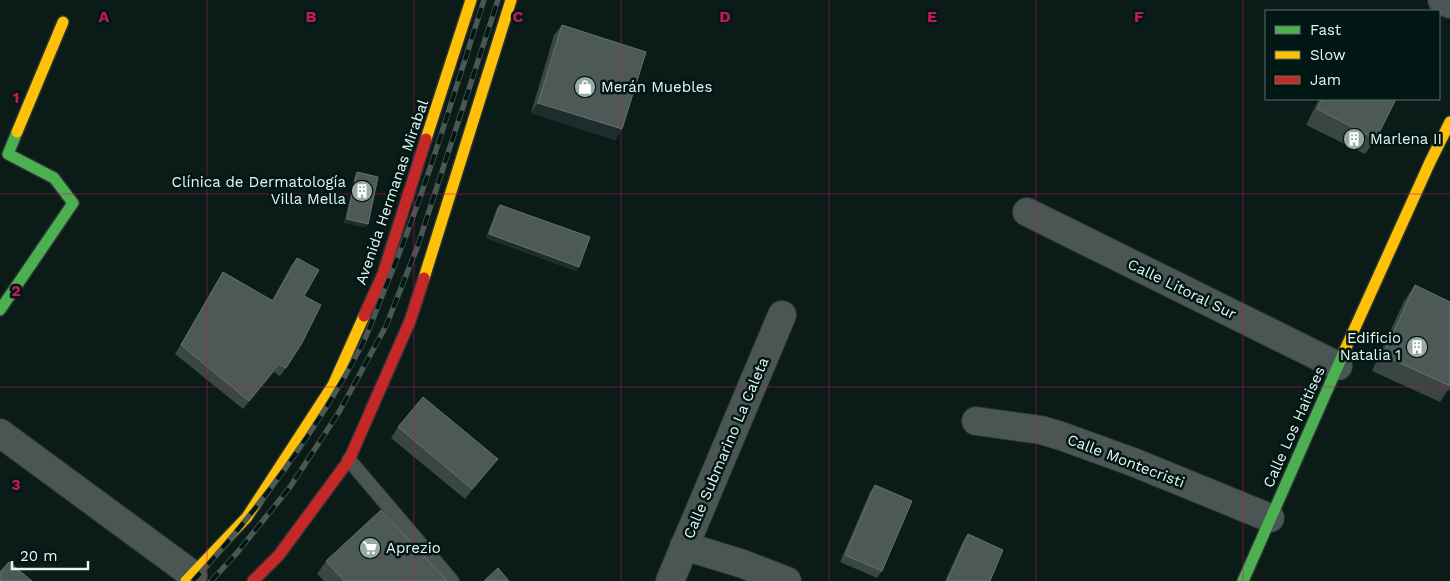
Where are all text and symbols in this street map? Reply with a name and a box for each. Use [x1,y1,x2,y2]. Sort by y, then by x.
text: A [99,7,110,26]
text: B [306,7,317,26]
text: C [513,7,524,26]
text: D [719,7,731,26]
text: E [927,7,937,26]
text: F [1134,7,1144,26]
legend [1265,10,1440,100]
text: Fast [1310,21,1342,39]
text: Slow [1310,46,1346,64]
text: Jam [1310,71,1341,89]
shop icon: Merán Muebles [573,75,597,99]
place label: Merán Muebles [601,78,712,96]
text: 1 [13,88,19,107]
street label: Avenida Hermanas Mirabal [352,97,432,287]
building icon: Marlena II [1342,127,1366,151]
place label: Marlena II [1370,130,1442,148]
place label: Clínica de Dermatología Villa Mella [172,173,347,208]
building icon: Clínica de Dermatología Villa Mella [350,179,374,203]
street label: Calle Litoral Sur [1125,255,1239,323]
text: 2 [11,281,21,300]
place label: Edificio Natalia 1 [1340,329,1401,364]
building icon: Edificio Natalia 1 [1405,335,1429,359]
street label: Calle Submarino La Caleta [680,354,773,541]
street label: Calle Los Haitises [1259,364,1329,490]
street label: Calle Montecristi [1065,430,1187,492]
text: 3 [11,475,21,494]
supermarket icon: Aprezio [358,536,382,560]
scale bar [12,538,89,570]
place label: Aprezio [386,539,441,557]
text: 20 m [20,547,58,565]

